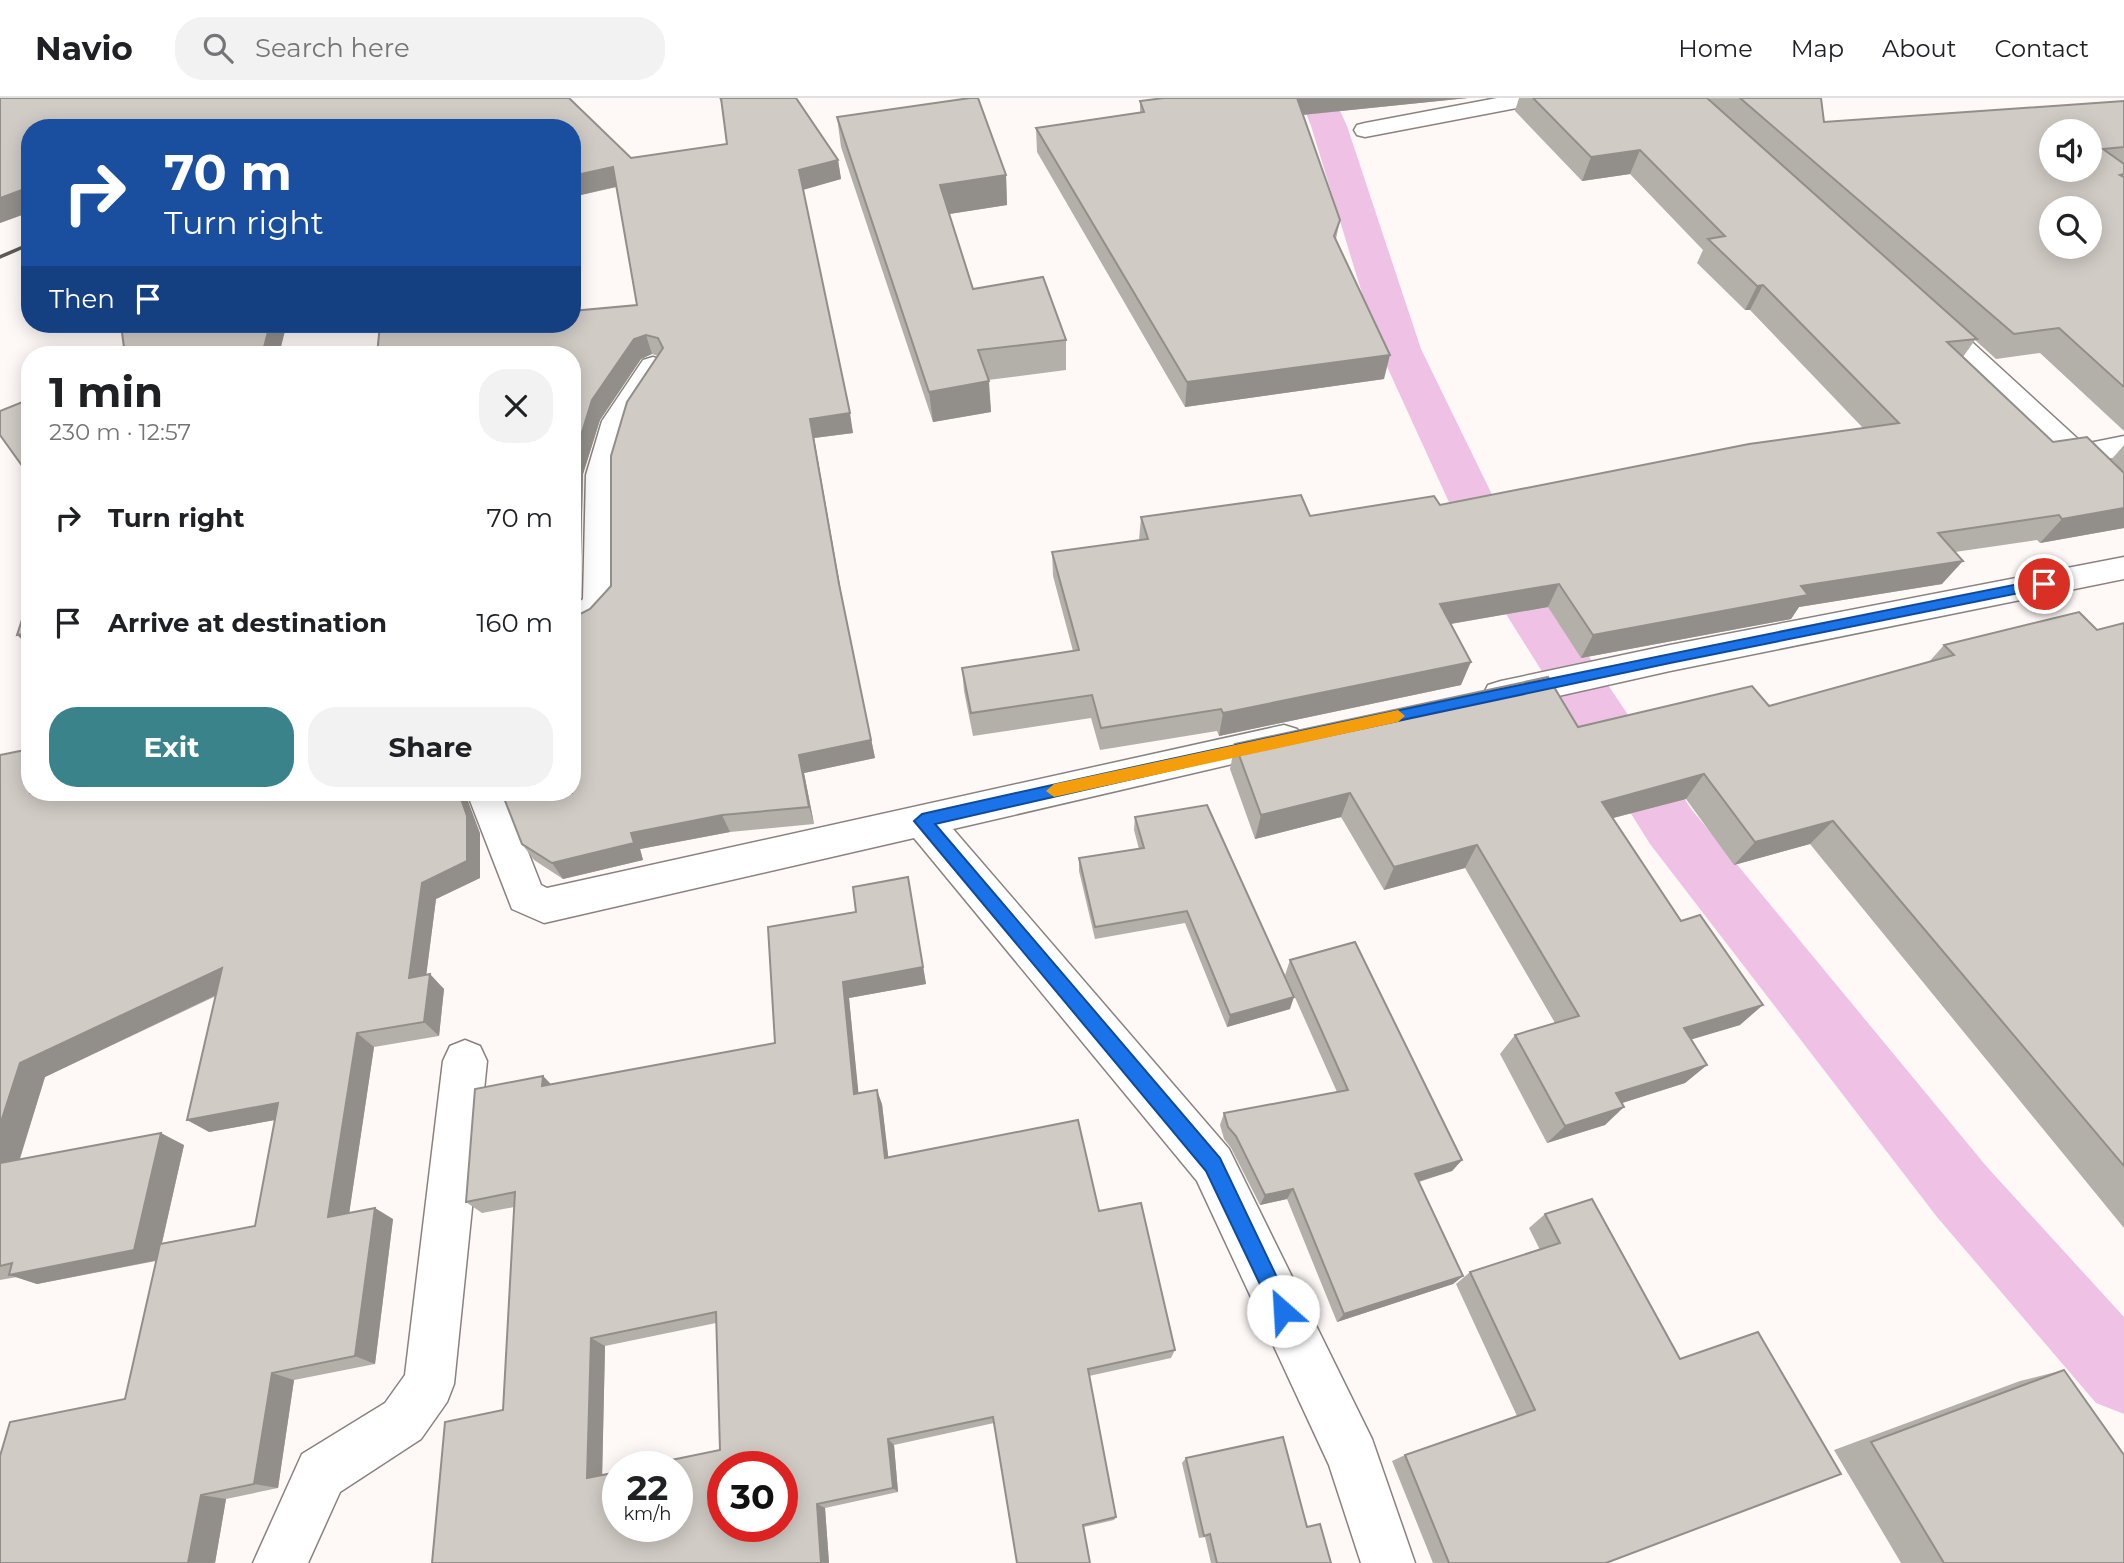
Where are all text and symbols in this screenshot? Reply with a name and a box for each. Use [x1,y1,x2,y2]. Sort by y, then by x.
search box [175,17,665,80]
text: Navio [35,28,133,68]
icon: search [199,29,237,67]
text: Search here [255,32,410,64]
text: Home [1678,34,1753,63]
text: Map [1791,34,1844,63]
text: About [1882,34,1956,63]
text: Contact [1994,34,2089,63]
map controls [2039,119,2102,259]
button: sound [2039,119,2102,182]
text: 70 m [164,143,292,202]
icon: right [49,147,140,238]
button: search [2039,196,2102,259]
text: Turn right [164,203,324,242]
icon: arrive [129,280,167,318]
text: Then [49,283,115,315]
text: 1 min [49,366,163,418]
button: close [479,369,553,443]
text: 230 m · 12:57 [49,418,191,446]
icon: right [49,499,87,537]
text: Turn right [108,502,244,534]
text: 70 m [487,502,553,534]
pin [2014,554,2074,614]
icon: arrive [2025,565,2063,603]
icon: arrive [49,604,87,642]
text: Arrive at destination [108,607,387,639]
text: 160 m [476,607,553,639]
button: Exit [49,707,294,787]
button: Share [308,707,553,787]
position arrow [1246,1274,1320,1348]
speed limit sign: 30 [707,1451,798,1542]
text: 22 [627,1466,668,1509]
text: km/h [623,1503,672,1525]

